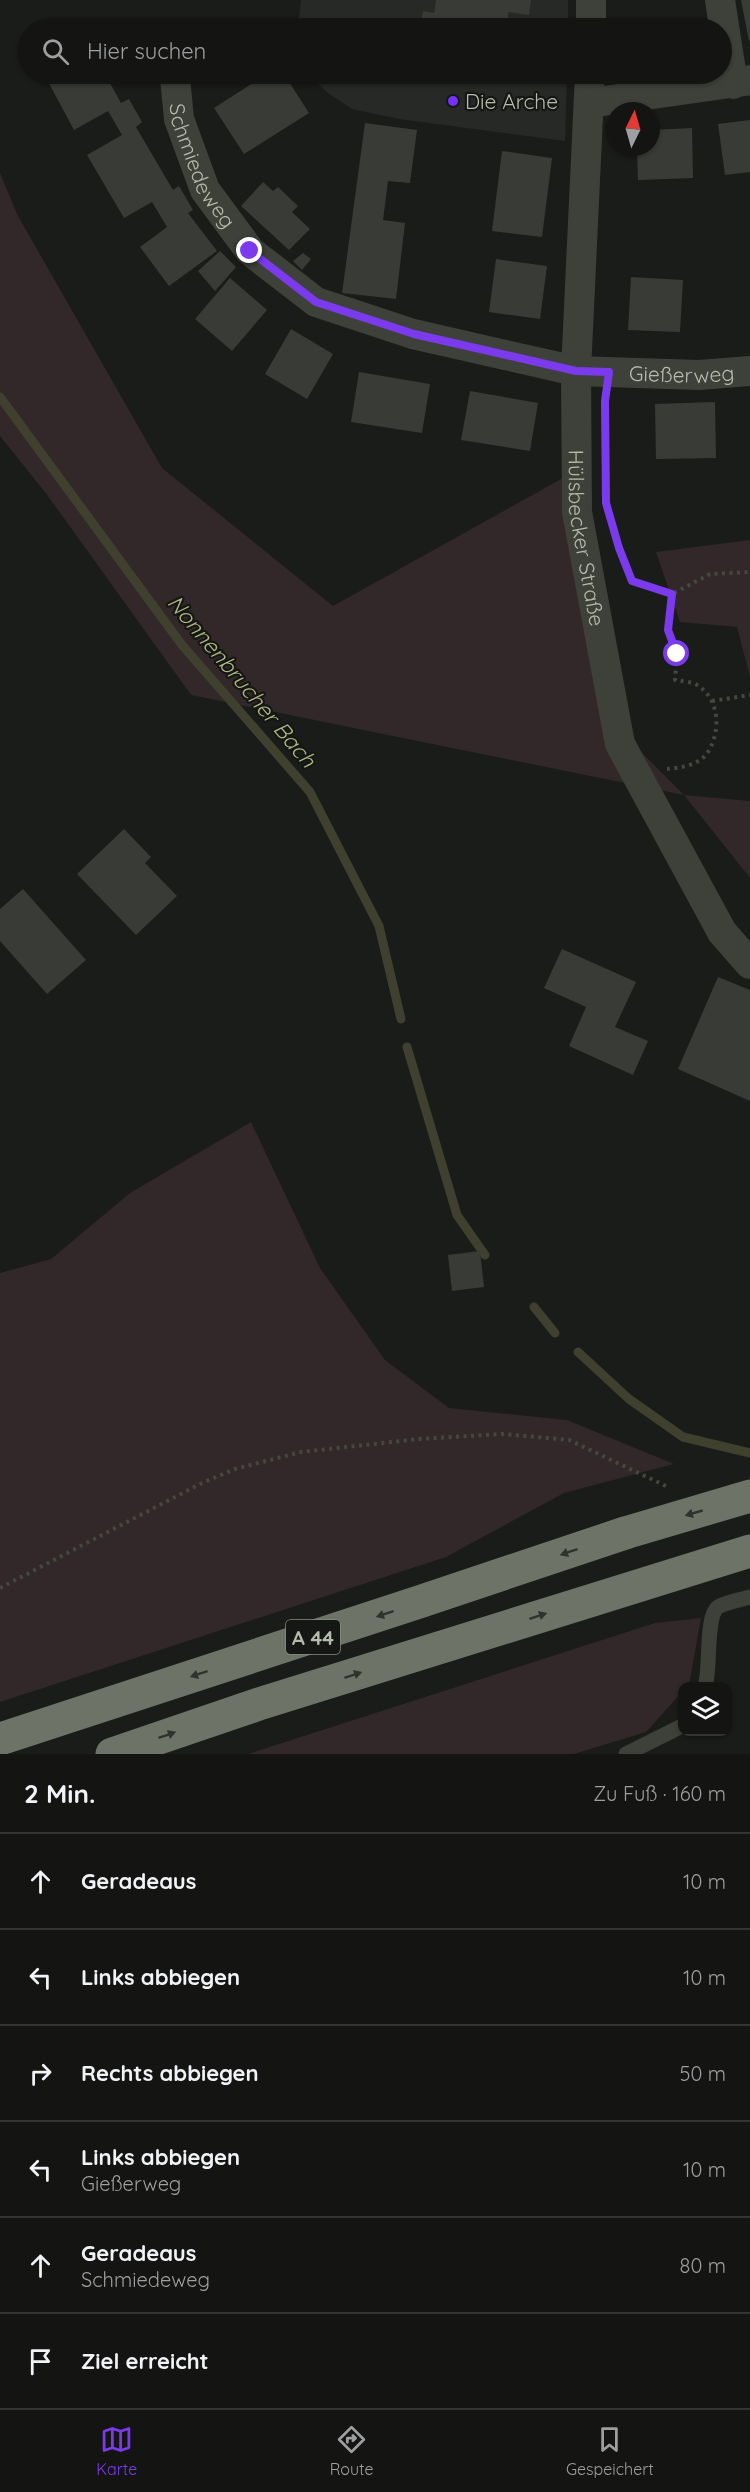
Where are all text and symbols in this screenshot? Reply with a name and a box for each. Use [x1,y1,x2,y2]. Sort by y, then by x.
search box [18,18,732,84]
icon: search [39,35,72,68]
text: Hier suchen [87,37,206,65]
place label: Die Arche [465,88,558,114]
marker: Die Arche [446,94,460,108]
street label: Schmiedeweg [165,102,242,233]
north arrow [606,102,660,156]
route end [236,237,262,263]
street label: Gießerweg [629,359,735,388]
street label: Hülsbecker Straße [564,450,611,628]
water label: Nonnenbrucher Bach [162,589,323,773]
route start [663,640,689,666]
one-way arrow [685,1509,703,1518]
one-way arrow [560,1547,578,1557]
one-way arrow [376,1609,394,1619]
one-way arrow [529,1610,547,1620]
road number: A 44 [286,1620,340,1654]
one-way arrow [344,1669,362,1679]
one-way arrow [190,1670,208,1679]
map controls [678,1682,732,1736]
button: layers [678,1682,732,1736]
one-way arrow [158,1730,176,1740]
text: 2 Min. [24,1777,95,1810]
text: Zu Fuß · 160 m [593,1781,726,1806]
icon: ahead [24,1865,57,1898]
text: Geradeaus [81,1867,196,1895]
text: 10 m [683,1869,726,1894]
icon: left [24,1961,57,1994]
text: Links abbiegen [81,1963,240,1991]
text: 10 m [683,1965,726,1990]
icon: right [24,2057,57,2090]
text: Rechts abbiegen [81,2059,259,2087]
text: 50 m [680,2061,726,2086]
text: Links abbiegen [81,2143,240,2171]
icon: left [24,2153,57,2186]
text: 10 m [683,2157,726,2182]
text: Gießerweg [81,2171,181,2196]
text: Geradeaus [81,2239,196,2267]
icon: ahead [24,2249,57,2282]
text: 80 m [680,2253,726,2278]
text: Schmiedeweg [81,2267,210,2292]
icon: arrive [24,2345,57,2378]
text: Ziel erreicht [81,2347,209,2375]
tab: Karte [96,2423,137,2479]
tab: Route [330,2423,374,2479]
tab: Gespeichert [566,2423,654,2479]

